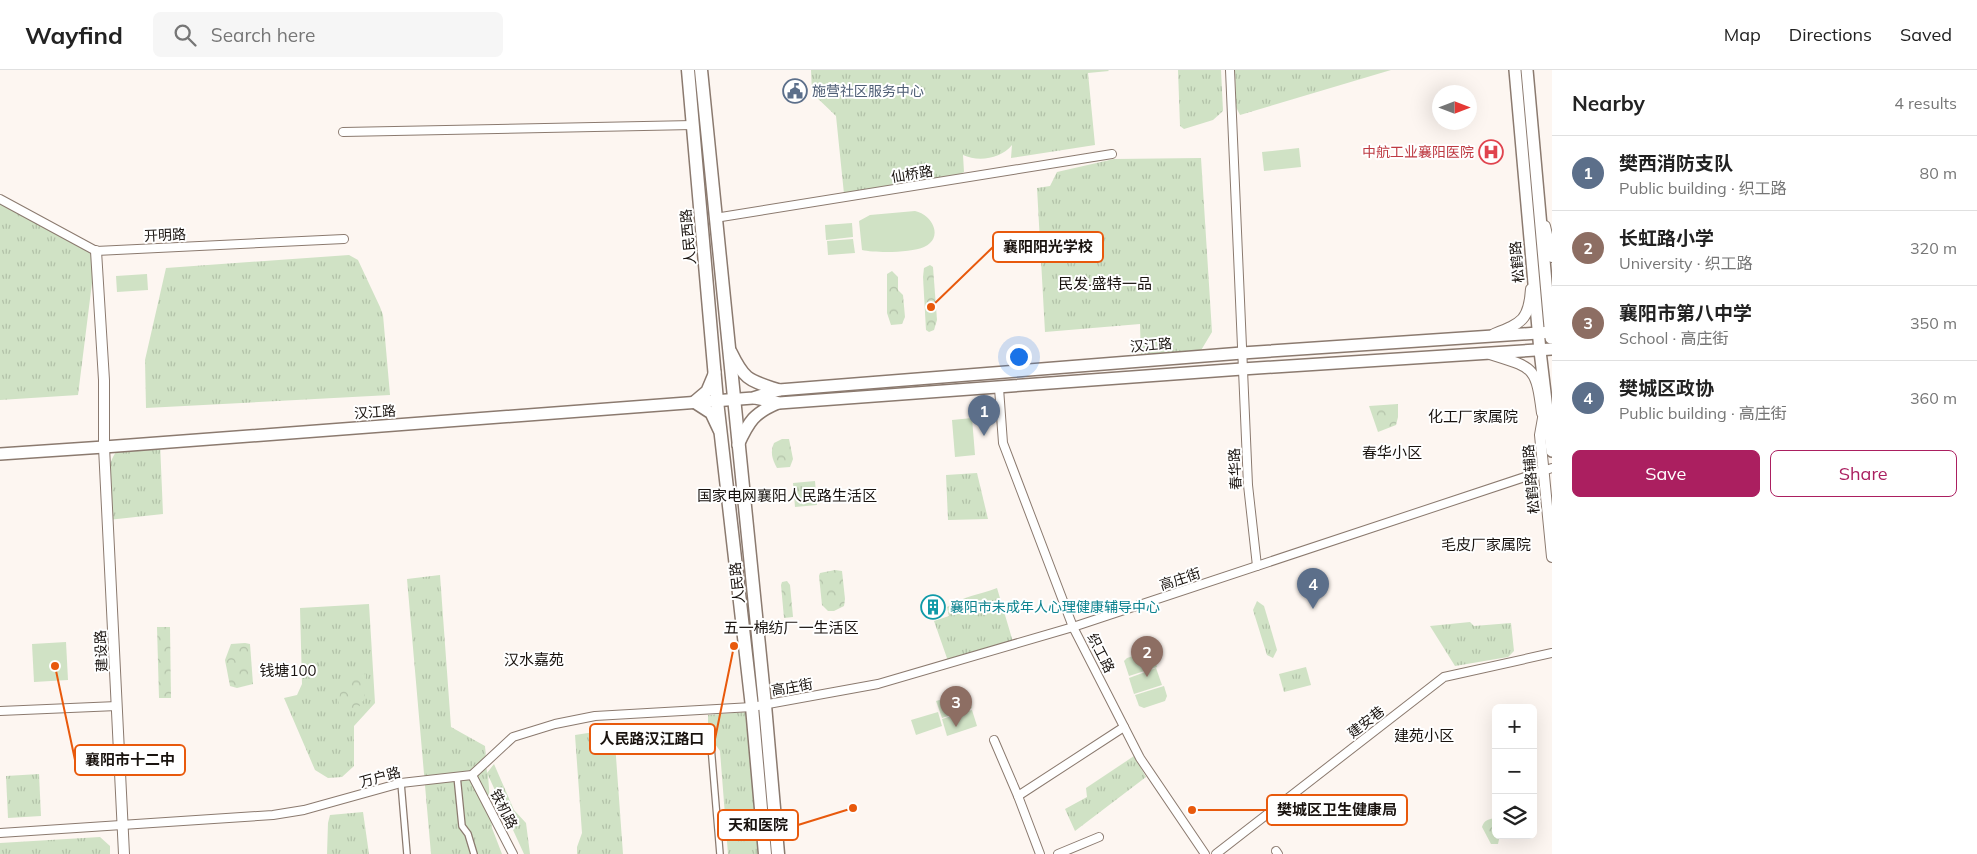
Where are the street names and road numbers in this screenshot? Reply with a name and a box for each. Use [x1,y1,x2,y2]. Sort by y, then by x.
street label: 仙桥路 [890,162,934,186]
street label: 人民西路 [677,208,699,266]
street label: 开明路 [144,225,186,245]
street label: 松鹤路 [1506,240,1528,284]
street label: 汉江路 [1129,334,1173,356]
street label: 汉江路 [353,402,397,422]
street label: 松鹤路辅路 [1519,443,1543,515]
street label: 春华路 [1225,448,1245,490]
street label: 人民路 [726,561,748,605]
street label: 高庄街 [1157,564,1203,594]
street label: 建设路 [91,630,111,672]
street label: 织工路 [1083,630,1119,676]
street label: 高庄街 [770,674,814,700]
street label: 建安巷 [1344,702,1388,742]
street label: 万户路 [357,763,403,791]
street label: 铁机路 [486,786,522,832]

